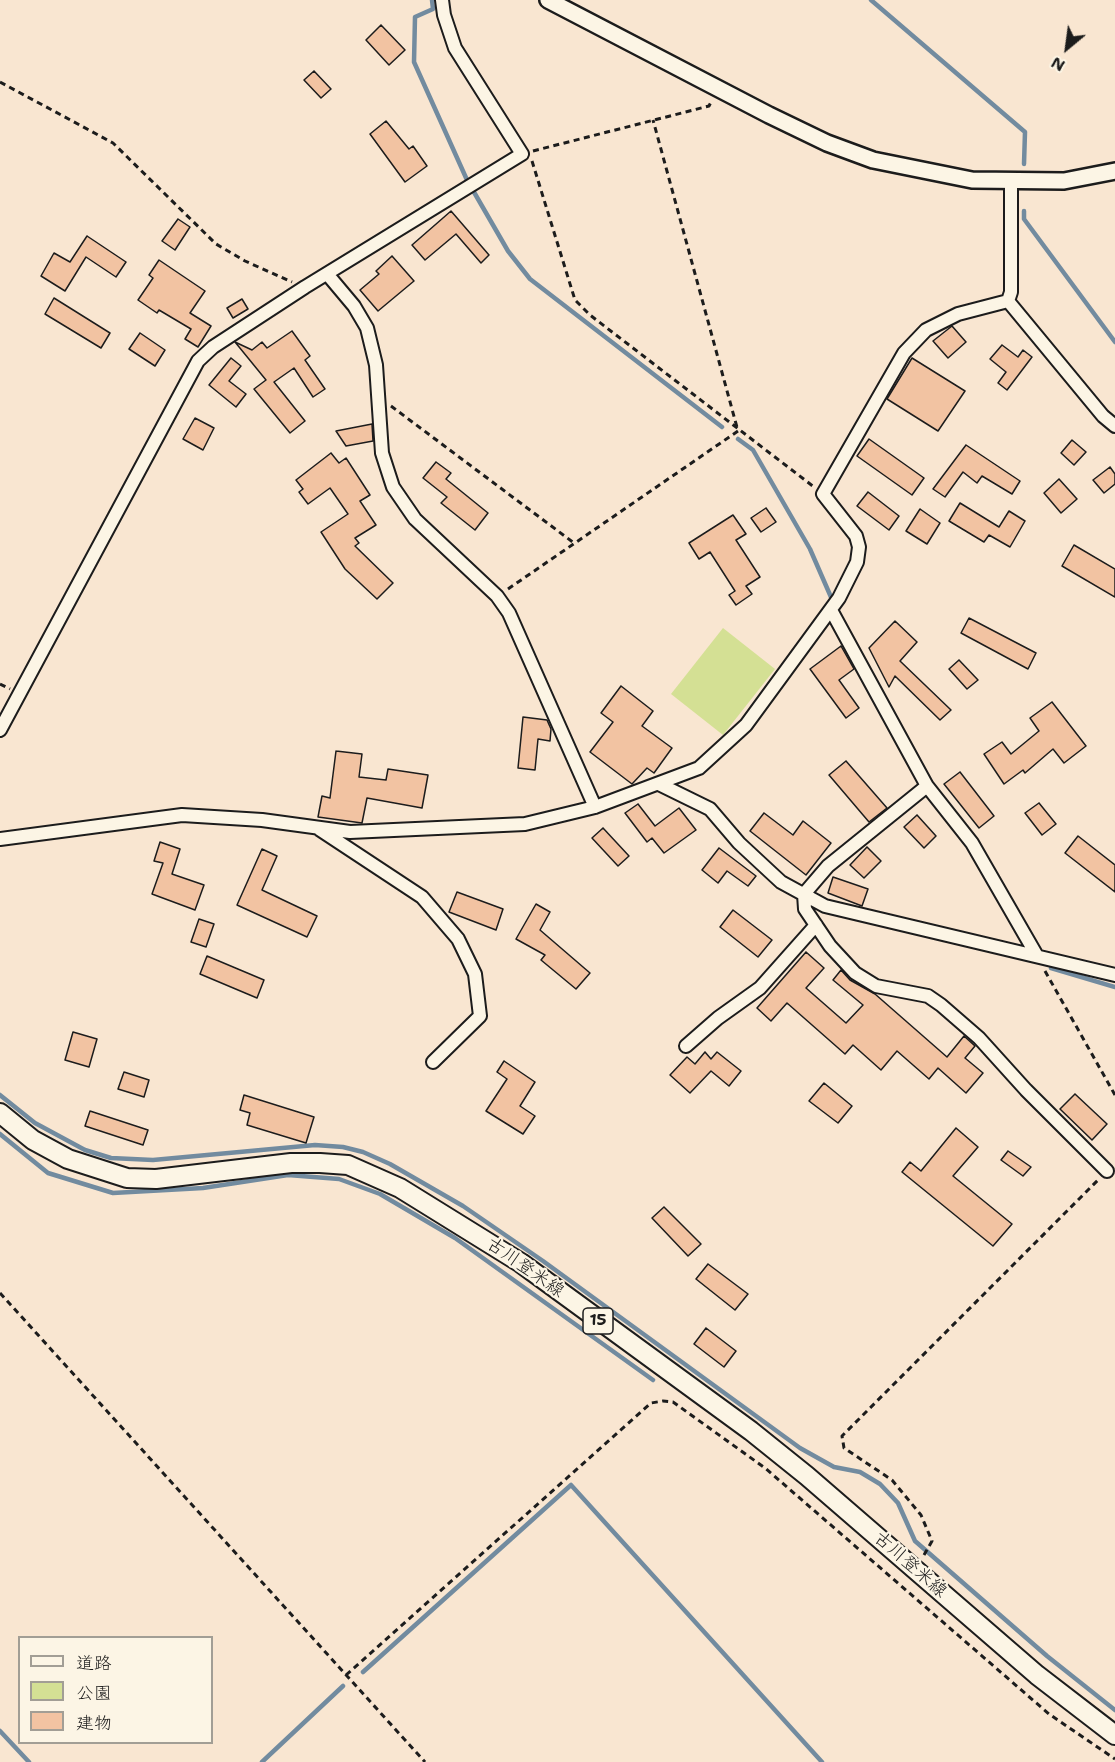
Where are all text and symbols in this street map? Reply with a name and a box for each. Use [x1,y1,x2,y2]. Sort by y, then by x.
north arrow [1037,18,1097,78]
text: N [1047,52,1069,76]
street label: 古川登米線 [482,1233,568,1303]
road number: 15 [583,1308,613,1334]
street label: 古川登米線 [869,1527,951,1603]
legend [18,1636,213,1744]
text: 道路 [76,1651,112,1675]
text: 公園 [76,1681,112,1705]
text: 建物 [76,1711,112,1735]

